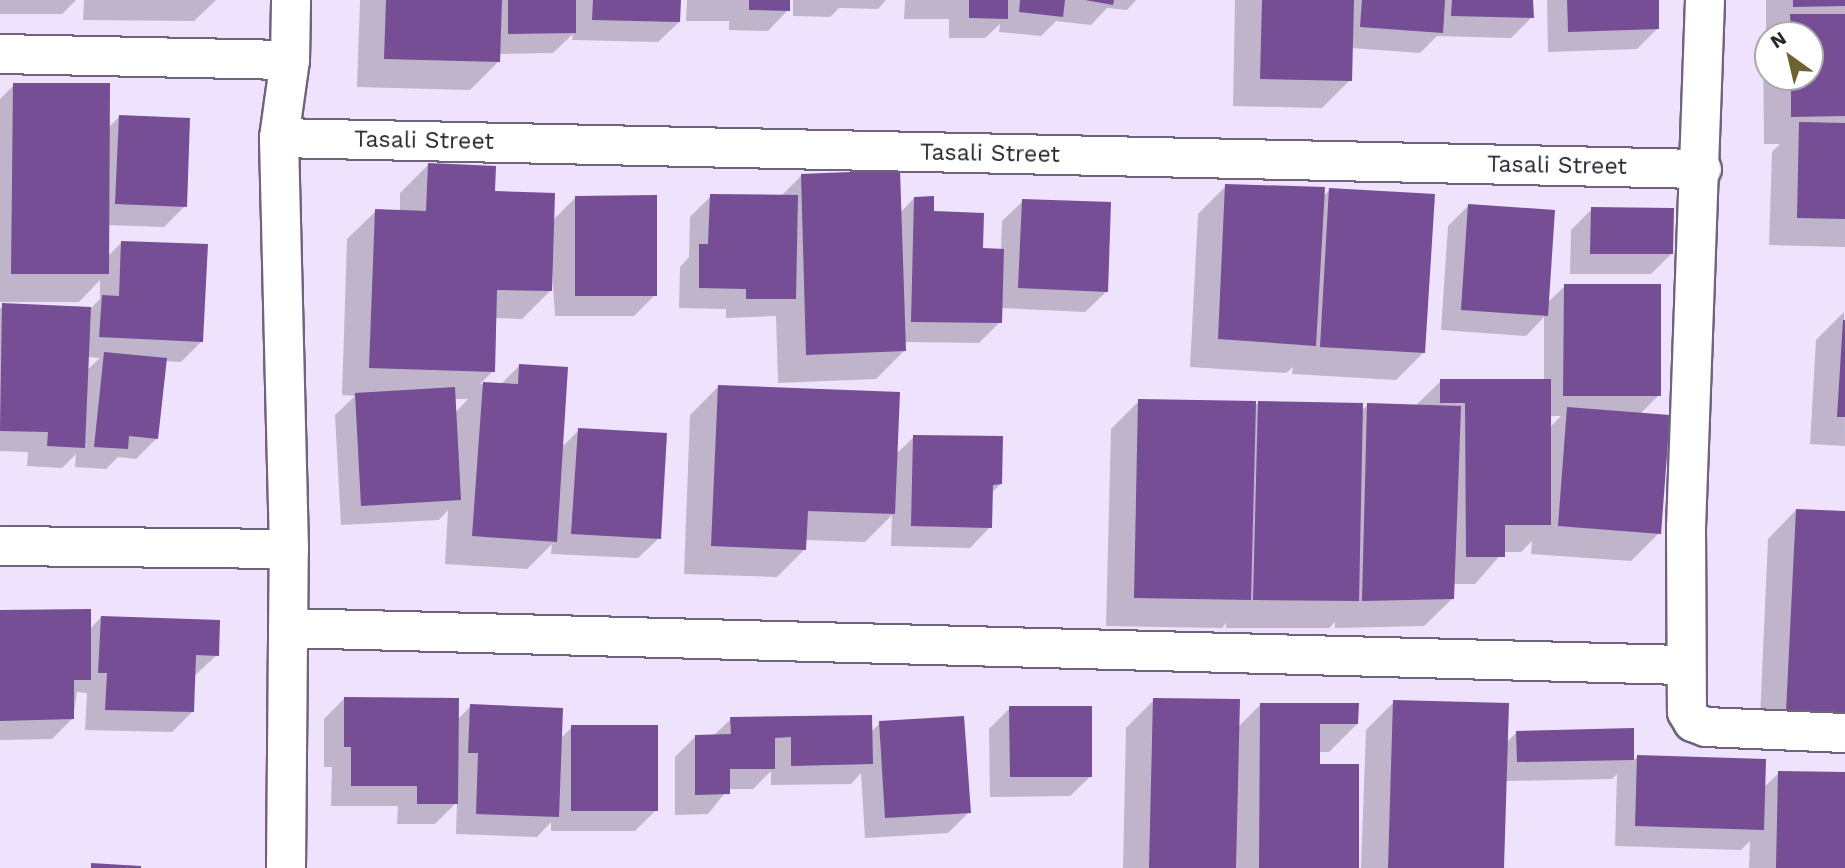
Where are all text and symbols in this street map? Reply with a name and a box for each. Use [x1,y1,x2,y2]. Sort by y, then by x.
north arrow [1754,21,1824,91]
text: N [1766,26,1790,53]
street label: Tasali Street [354,126,494,156]
street label: Tasali Street [920,139,1060,169]
street label: Tasali Street [1487,151,1627,181]

